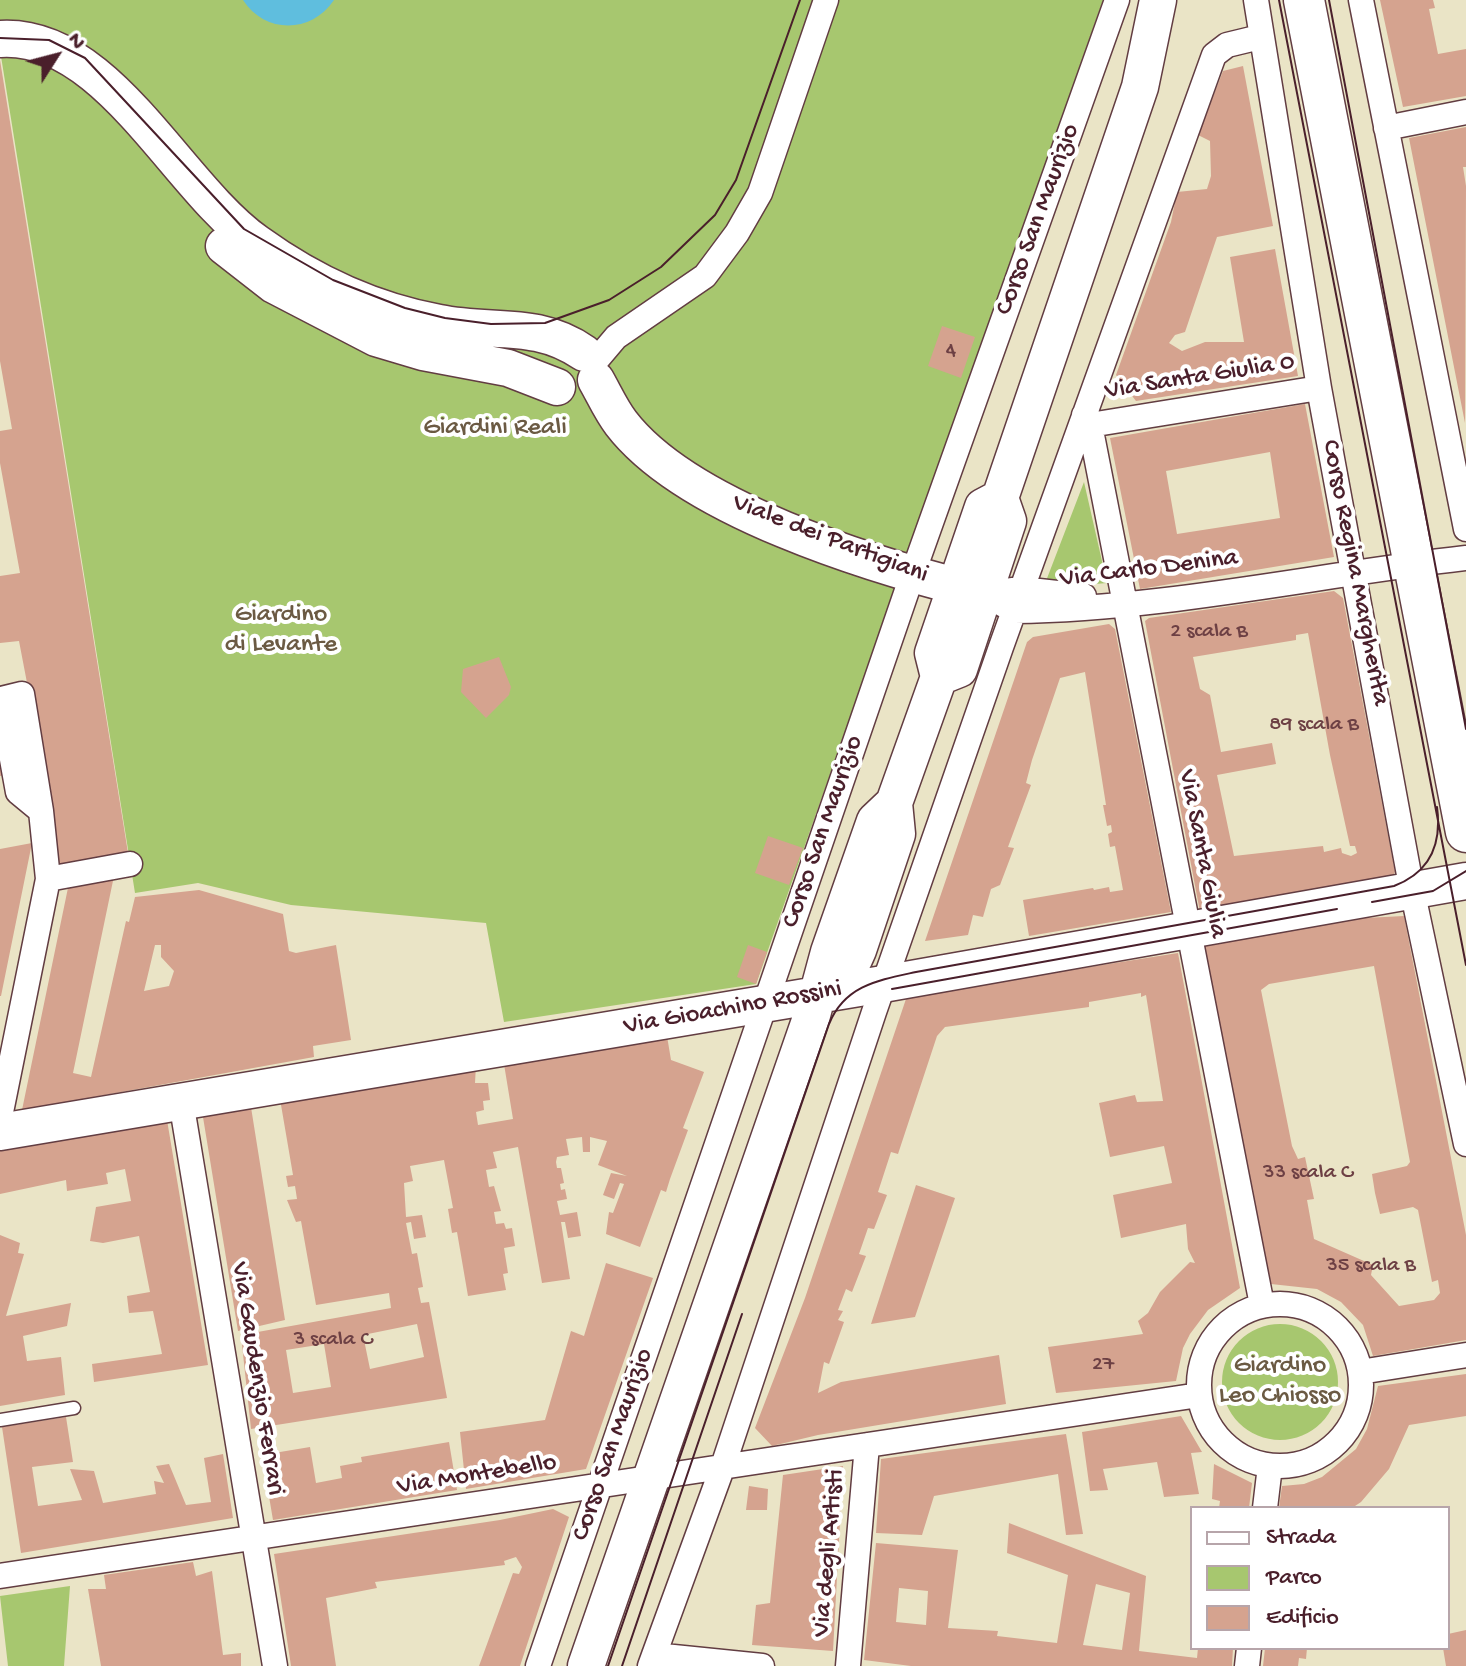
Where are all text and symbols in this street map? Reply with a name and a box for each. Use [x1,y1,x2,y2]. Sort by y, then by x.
north arrow [16,16,96,96]
text: N [61,28,90,55]
street label: Corso San Maurizio [990,120,1088,320]
house number: 4 [946,339,956,365]
street label: Via Santa Giulia 0 [1103,348,1297,408]
park label: Giardini Reali [423,413,567,445]
street label: Corso Regina Margherita [1313,437,1395,709]
street label: Viale dei Partigiani [728,488,932,592]
street label: Via Carlo Denina [1058,544,1240,596]
park label: Giardino di Levante [225,600,337,662]
house number: 2 scala B [1170,620,1248,646]
house number: 89 scala B [1269,713,1359,739]
street label: Corso San Maurizio [777,732,871,932]
street label: Via Santa Giulia [1169,767,1233,941]
street label: Via Gioachino Rossini [621,974,845,1044]
house number: 33 scala C [1263,1161,1353,1187]
house number: 35 scala B [1326,1254,1416,1280]
street label: Via Gaudenzio Ferrari [222,1260,290,1498]
house number: 3 scala C [294,1328,372,1354]
street label: Corso San Maurizio [567,1345,661,1545]
park label: Giardino Leo Chiosso [1219,1351,1341,1412]
house number: 27 [1092,1353,1114,1379]
street label: Via Montebello [395,1448,559,1504]
street label: Via degli Artisti [807,1468,853,1638]
legend [1190,1506,1450,1650]
text: Strada [1266,1524,1336,1553]
text: Parco [1266,1564,1322,1593]
text: Edificio [1266,1604,1339,1633]

